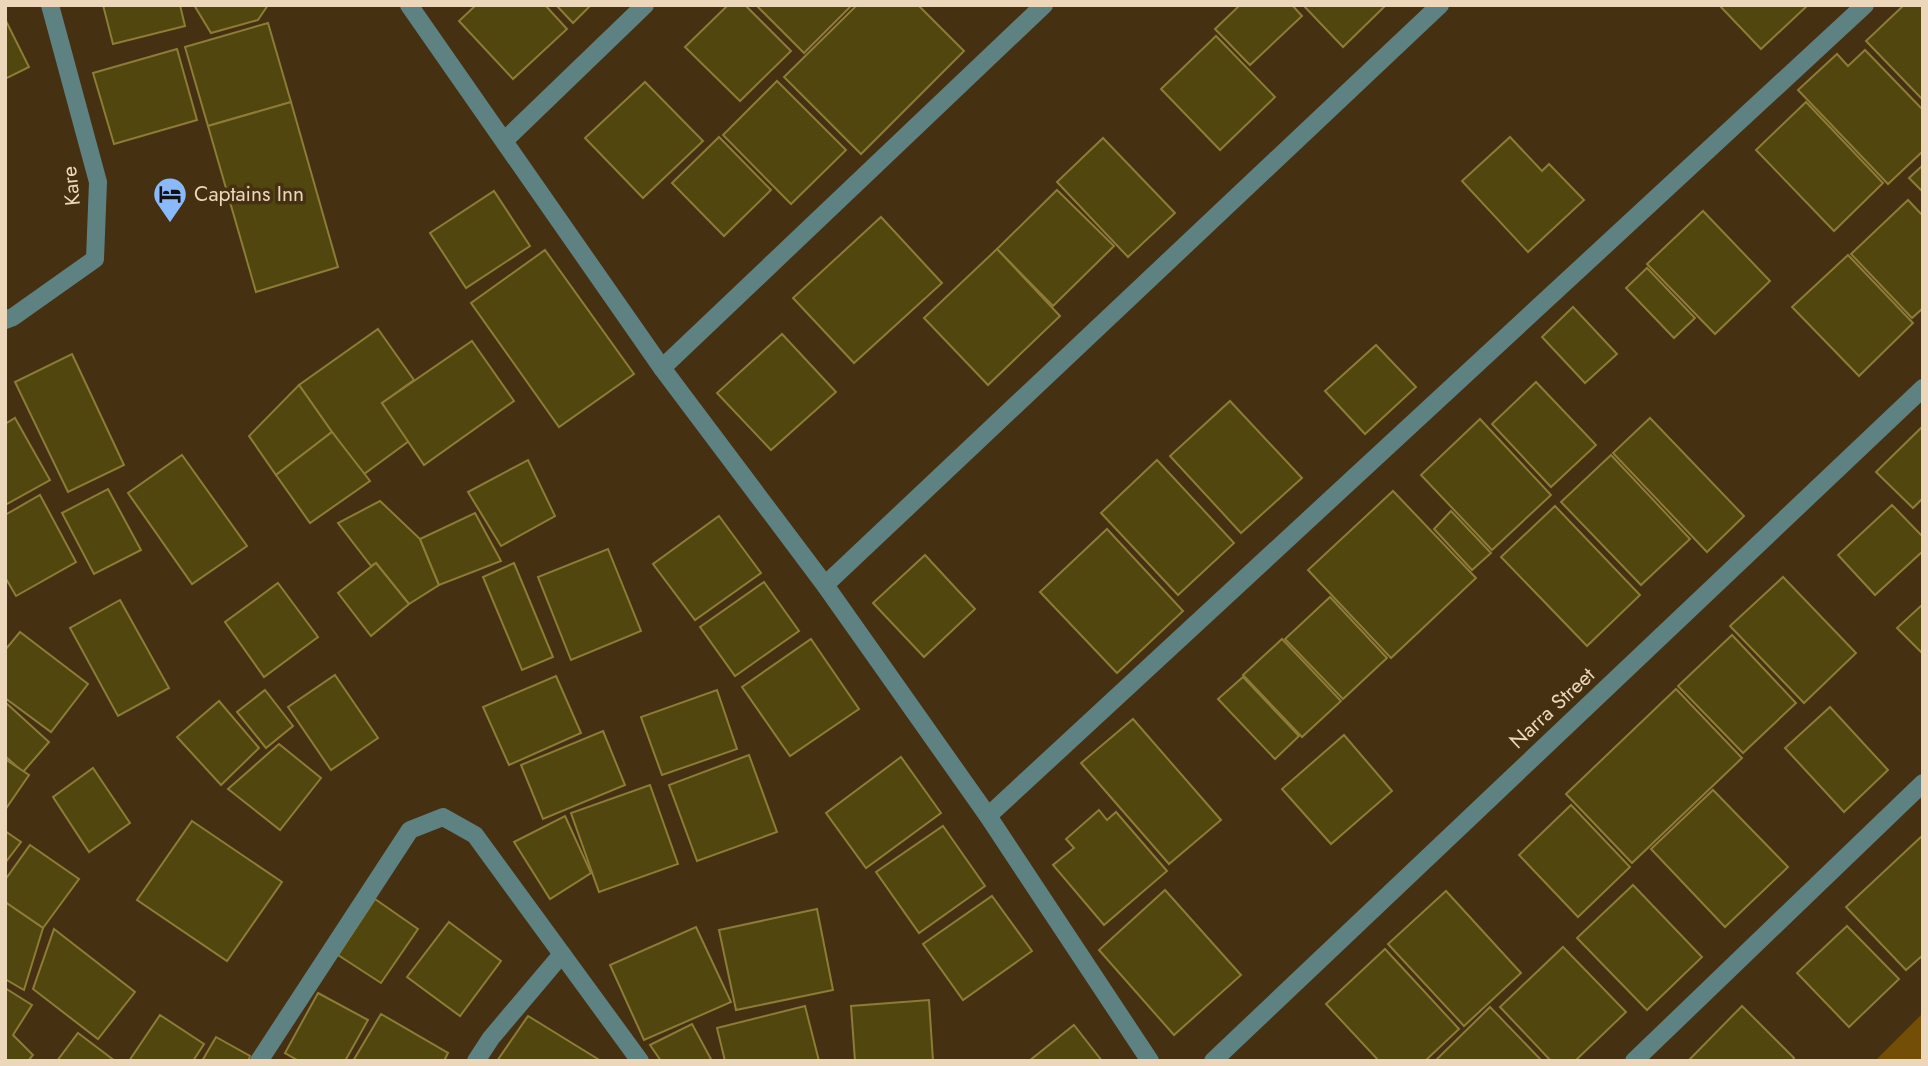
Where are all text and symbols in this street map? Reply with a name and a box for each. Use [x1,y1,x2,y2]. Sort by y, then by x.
street label: Kare [54,165,88,207]
hotel icon: Captains Inn [151,175,189,224]
place label: Captains Inn [194,179,304,209]
street label: Narra Street [1503,660,1601,756]

